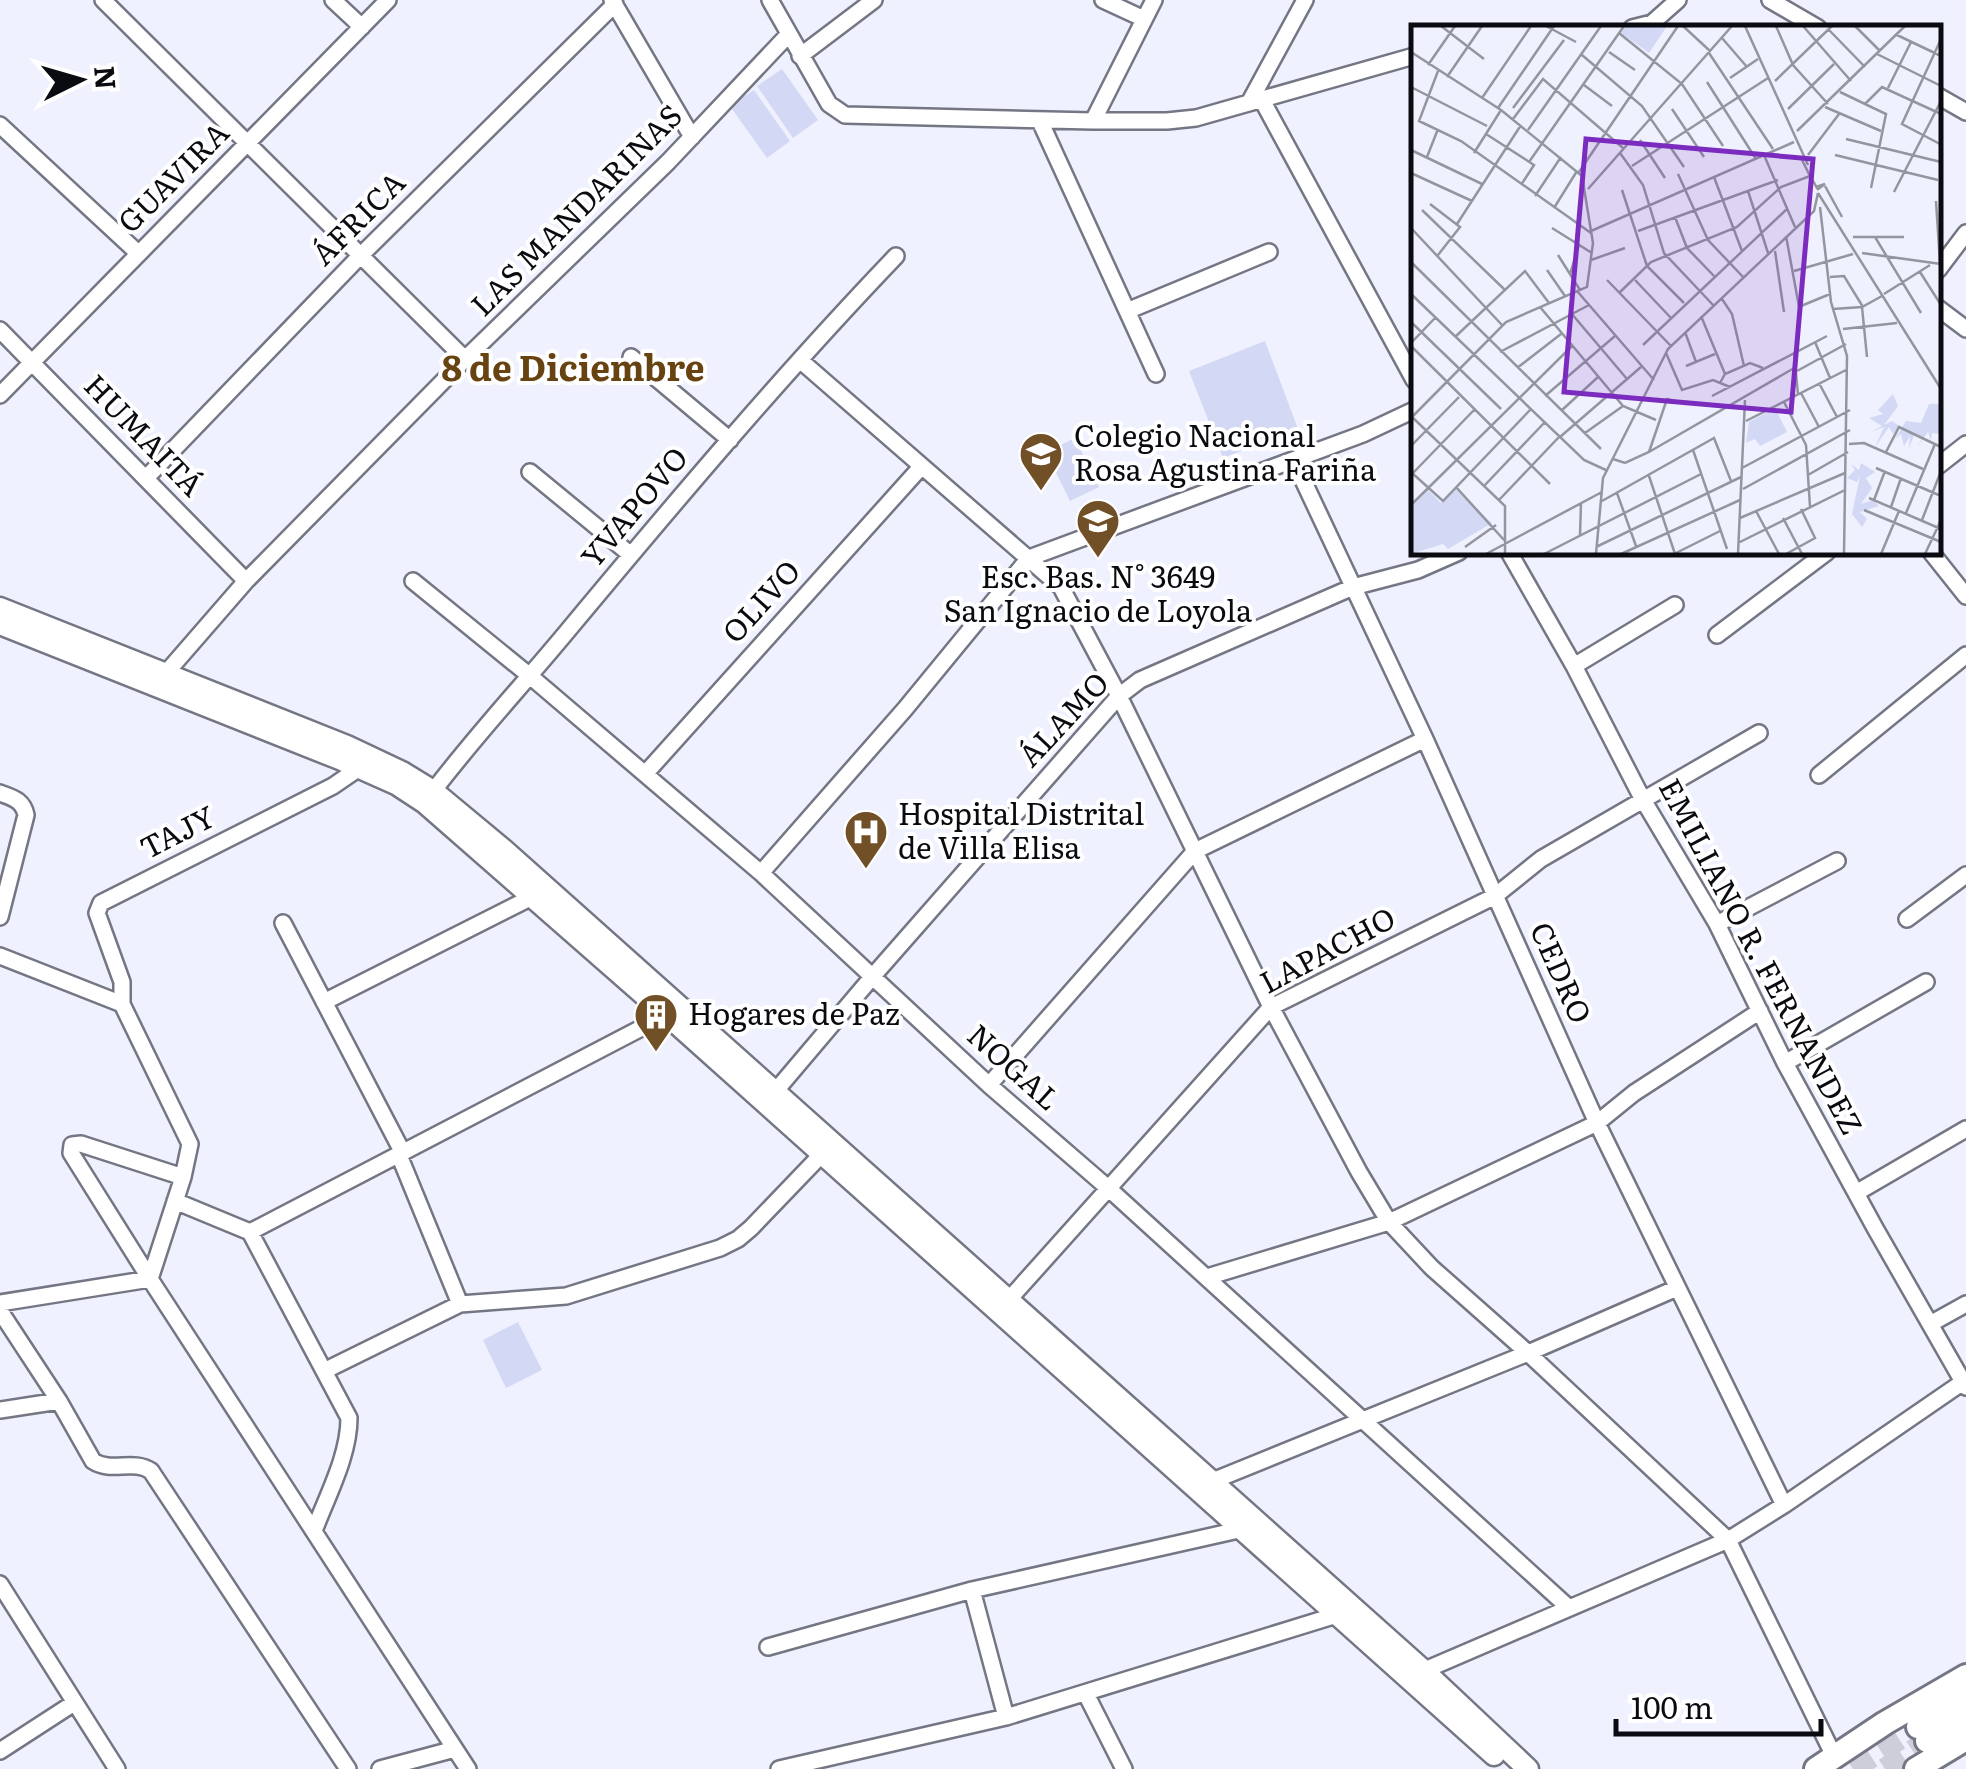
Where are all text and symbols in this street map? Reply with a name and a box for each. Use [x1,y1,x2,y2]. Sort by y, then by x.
inset map [1411,25,1941,555]
north arrow [30,30,130,130]
text: N [85,64,129,91]
street label: LAS MANDARINAS [459,93,691,325]
street label: GUAVIRA [106,110,237,241]
street label: ÁFRICA [300,160,414,274]
district label: 8 de Diciembre [442,340,705,392]
street label: HUMAITÁ [76,363,215,505]
place label: Colegio Nacional Rosa Agustina Fariña [1074,412,1377,490]
school or university icon: Colegio Nacional Rosa Agustina Fariña [1018,431,1064,492]
street label: YVAPOVO [569,436,696,576]
school or university icon: Esc. Bas. N° 3649 San Ignacio de Loyola [1075,498,1121,559]
street label: OLIVO [711,549,809,651]
place label: Esc. Bas. N° 3649 San Ignacio de Loyola [944,553,1253,631]
street label: ÁLAMO [1006,661,1117,775]
street label: EMILIANO R. FERNANDEZ [1650,770,1875,1142]
place label: Hospital Distrital de Villa Elisa [898,790,1144,868]
street label: TAJY [131,793,222,868]
hospital icon: Hospital Distrital de Villa Elisa [843,809,889,870]
street label: LAPACHO [1251,894,1402,1002]
street label: CEDRO [1521,914,1605,1029]
place label: Hogares de Paz [688,990,900,1034]
building icon: Hogares de Paz [633,992,679,1053]
street label: NOGAL [959,1012,1071,1119]
scale bar [1616,1674,1821,1736]
text: 100 m [1631,1684,1713,1728]

